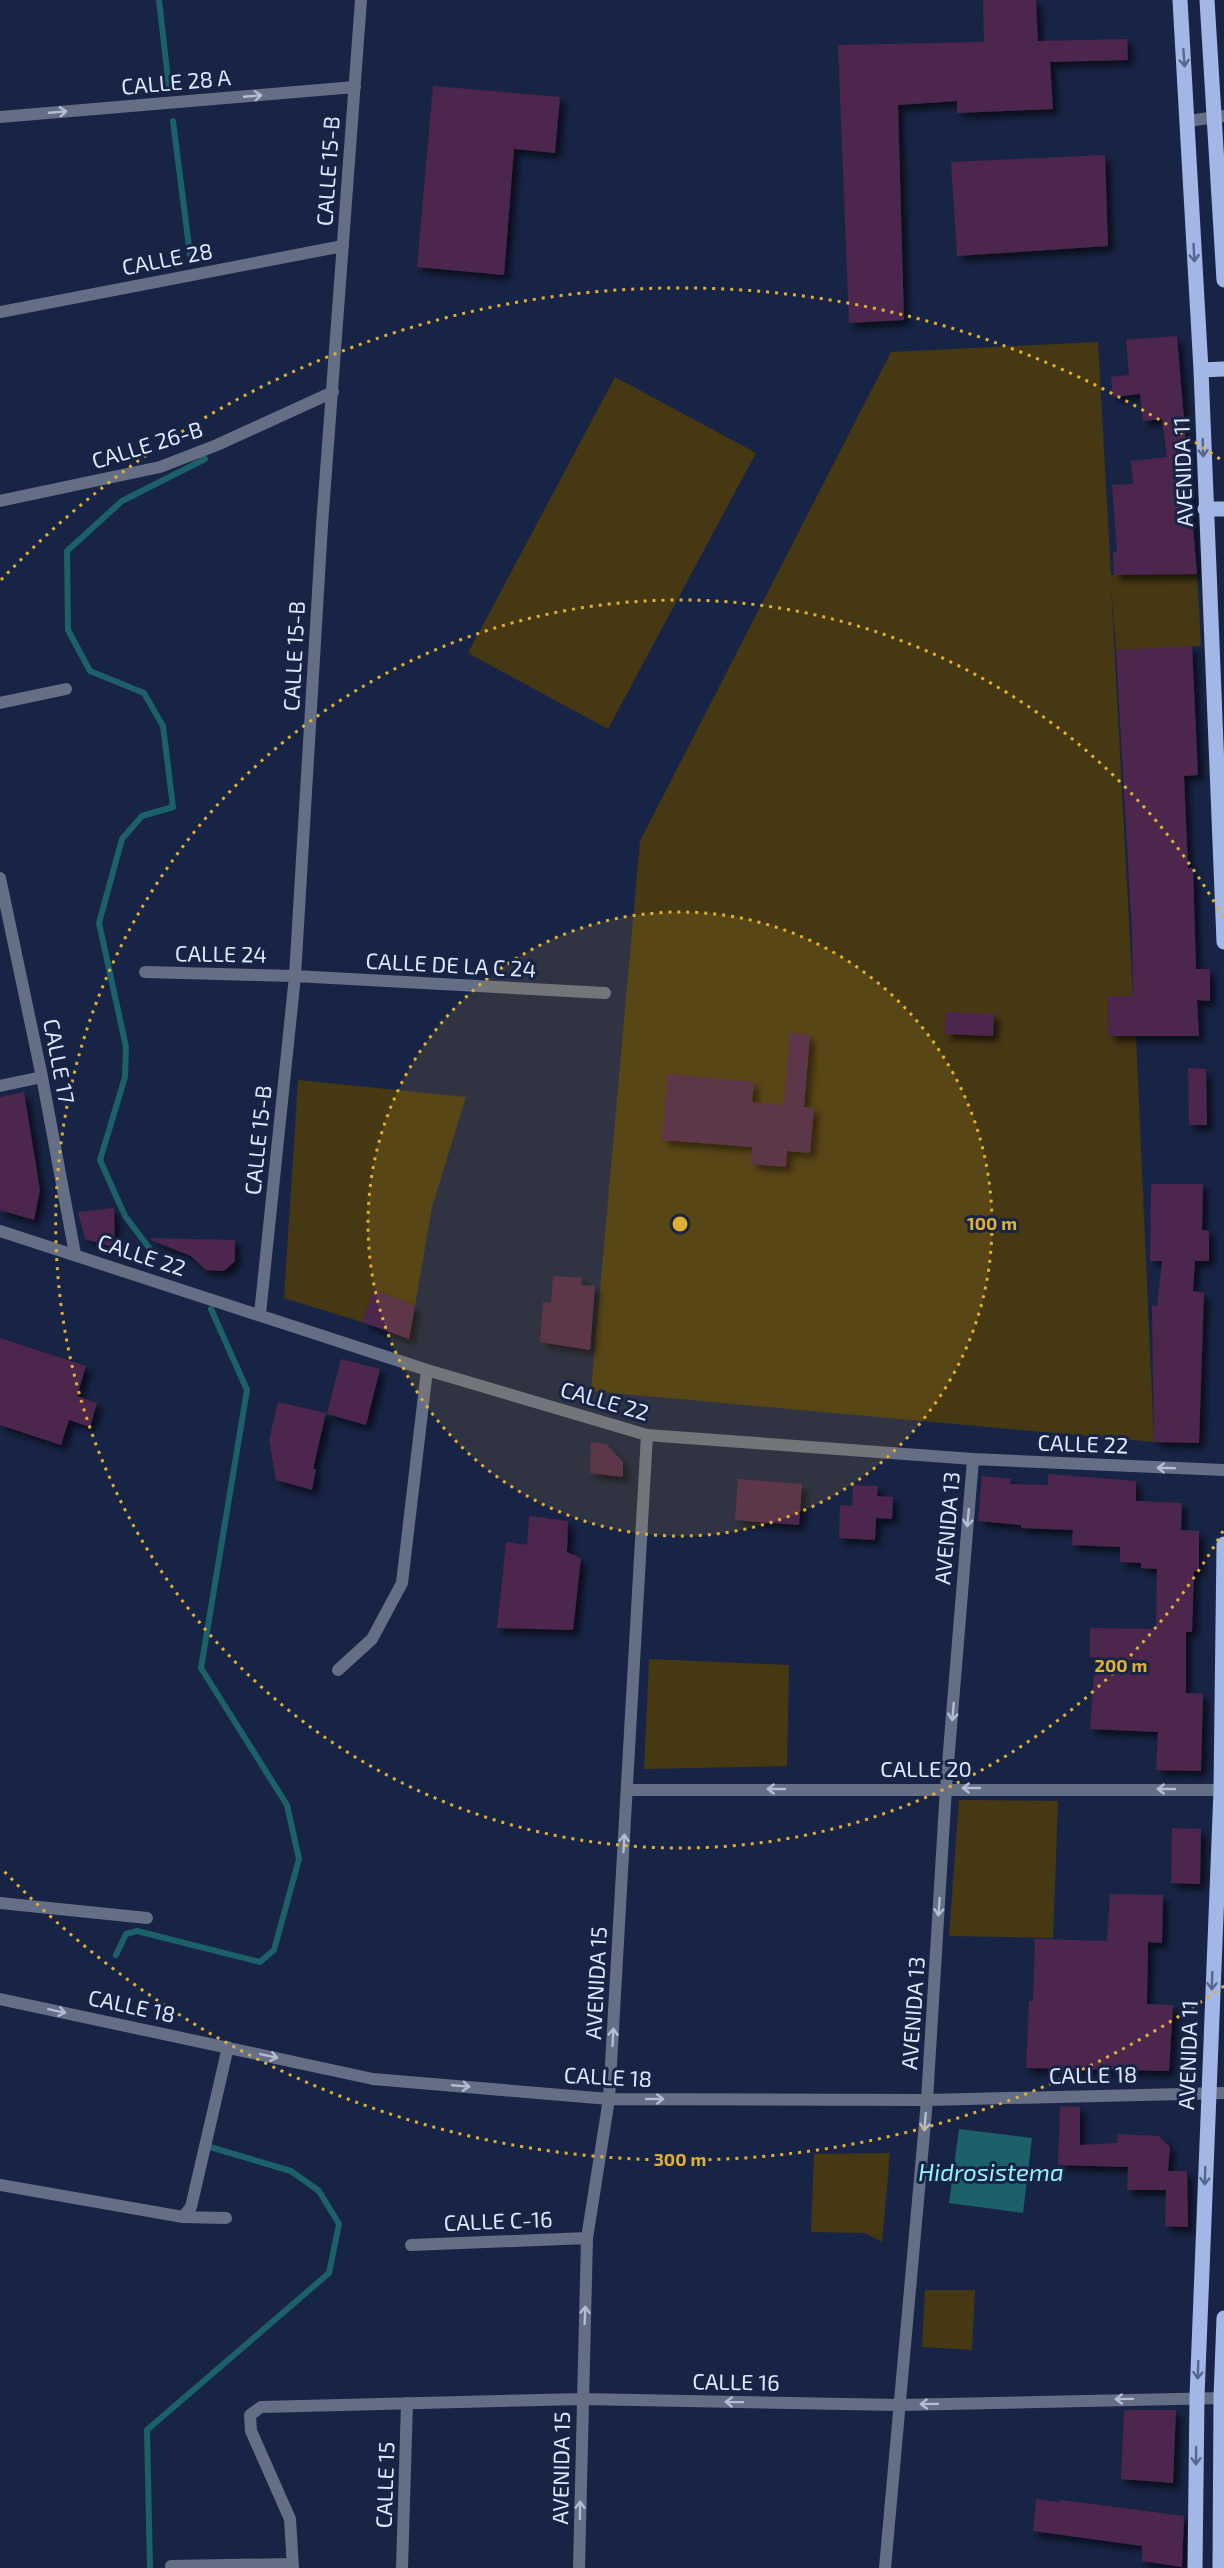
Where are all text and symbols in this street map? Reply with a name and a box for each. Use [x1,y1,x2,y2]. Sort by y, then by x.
one-way arrow [1178,48,1189,68]
street label: CALLE 28 A [120,63,232,99]
one-way arrow [242,90,262,101]
one-way arrow [48,106,68,117]
street label: CALLE 15-B [310,115,344,227]
street label: CALLE 28 [119,236,215,280]
one-way arrow [1189,243,1200,263]
street label: CALLE 26-B [88,415,206,473]
street label: AVENIDA 11 [1167,417,1197,527]
one-way arrow [1198,437,1209,457]
street label: CALLE 15-B [277,600,309,712]
street label: CALLE 24 [175,939,267,967]
street label: CALLE DE LA C 24 [365,947,537,981]
street label: CALLE 17 [39,1016,81,1106]
street label: CALLE 15-B [238,1084,276,1196]
text: 100 m [967,1212,1017,1234]
centre of rings [670,1214,690,1234]
street label: CALLE 22 [95,1228,189,1280]
street label: CALLE 22 [558,1375,652,1425]
street label: CALLE 22 [1037,1428,1129,1458]
one-way arrow [1156,1462,1176,1473]
street label: AVENIDA 13 [928,1470,964,1586]
one-way arrow [962,1507,973,1527]
text: 200 m [1095,1654,1147,1676]
one-way arrow [947,1702,958,1722]
street label: CALLE 20 [880,1755,972,1781]
one-way arrow [961,1782,981,1794]
one-way arrow [766,1783,786,1795]
one-way arrow [1156,1783,1176,1795]
one-way arrow [619,1833,630,1853]
one-way arrow [934,1896,945,1916]
street label: AVENIDA 15 [579,1926,611,2040]
street label: AVENIDA 13 [895,1955,929,2071]
one-way arrow [1207,1970,1218,1990]
street label: CALLE 18 [86,1983,178,2027]
street label: AVENIDA 11 [1172,2000,1202,2110]
one-way arrow [47,2006,67,2017]
one-way arrow [607,2028,618,2048]
one-way arrow [259,2050,278,2062]
street label: CALLE 18 [1049,2060,1137,2088]
street label: CALLE 18 [563,2061,653,2091]
one-way arrow [450,2081,470,2092]
one-way arrow [645,2093,665,2105]
one-way arrow [919,2112,930,2132]
text: 300 m [654,2148,706,2170]
water label: Hidrosistema [918,2157,1064,2186]
one-way arrow [1199,2165,1210,2185]
street label: CALLE C-16 [443,2205,553,2235]
one-way arrow [579,2305,591,2325]
one-way arrow [1192,2360,1203,2380]
street label: CALLE 16 [692,2367,780,2395]
one-way arrow [1114,2393,1134,2405]
one-way arrow [724,2396,744,2407]
one-way arrow [919,2398,939,2410]
street label: AVENIDA 15 [546,2411,574,2525]
street label: CALLE 15 [369,2441,399,2529]
one-way arrow [1190,2445,1202,2465]
one-way arrow [575,2500,586,2520]

